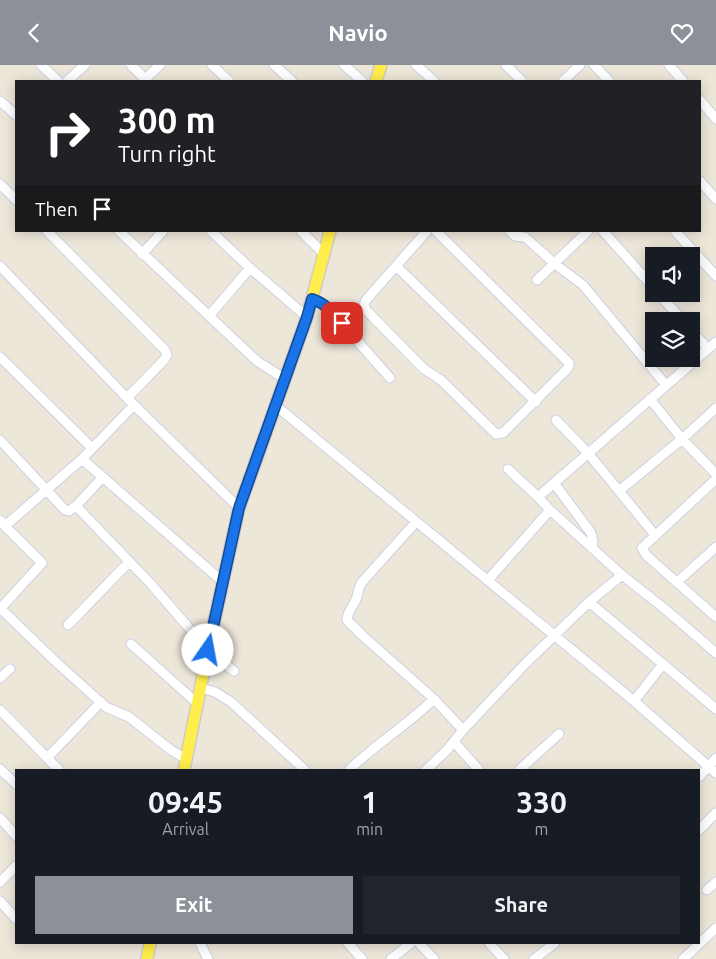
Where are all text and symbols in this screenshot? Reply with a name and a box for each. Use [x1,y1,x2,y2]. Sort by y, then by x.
icon: back [20,19,48,47]
icon: heart [668,19,696,47]
text: Navio [328,20,388,45]
icon: right [35,100,100,165]
text: 300 m [118,100,216,140]
text: Turn right [118,141,216,166]
icon: arrive [88,195,116,223]
text: Then [35,198,78,220]
map controls [645,247,700,367]
button: sound [645,247,700,302]
pin [321,302,363,344]
icon: arrive [328,309,356,337]
button: layers [645,312,700,367]
position arrow [181,623,233,675]
text: 09:45 [148,785,223,819]
text: 1 [361,785,378,819]
text: 330 [516,785,567,819]
text: Arrival [162,820,209,838]
text: min [356,820,383,838]
text: m [535,820,548,838]
button: Exit [35,876,353,934]
button: Share [363,876,680,934]

